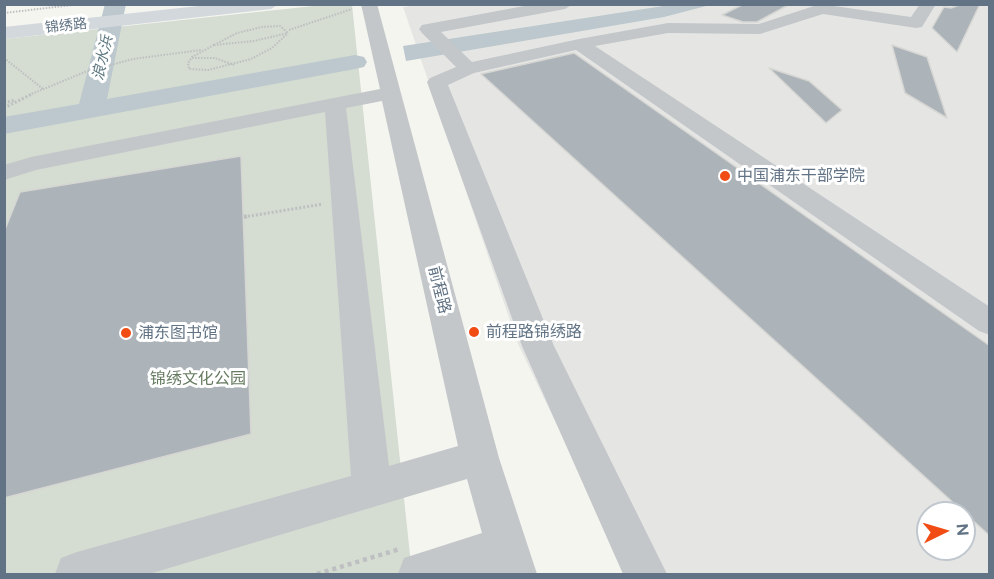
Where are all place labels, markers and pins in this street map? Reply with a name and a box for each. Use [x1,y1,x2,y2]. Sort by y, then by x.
place label: 中国浦东干部学院 [737,166,865,186]
marker: 中国浦东干部学院 [718,169,732,183]
place label: 前程路锦绣路 [486,322,582,342]
place label: 浦东图书馆 [138,323,218,343]
marker: 前程路锦绣路 [467,325,481,339]
marker: 浦东图书馆 [119,326,133,340]

